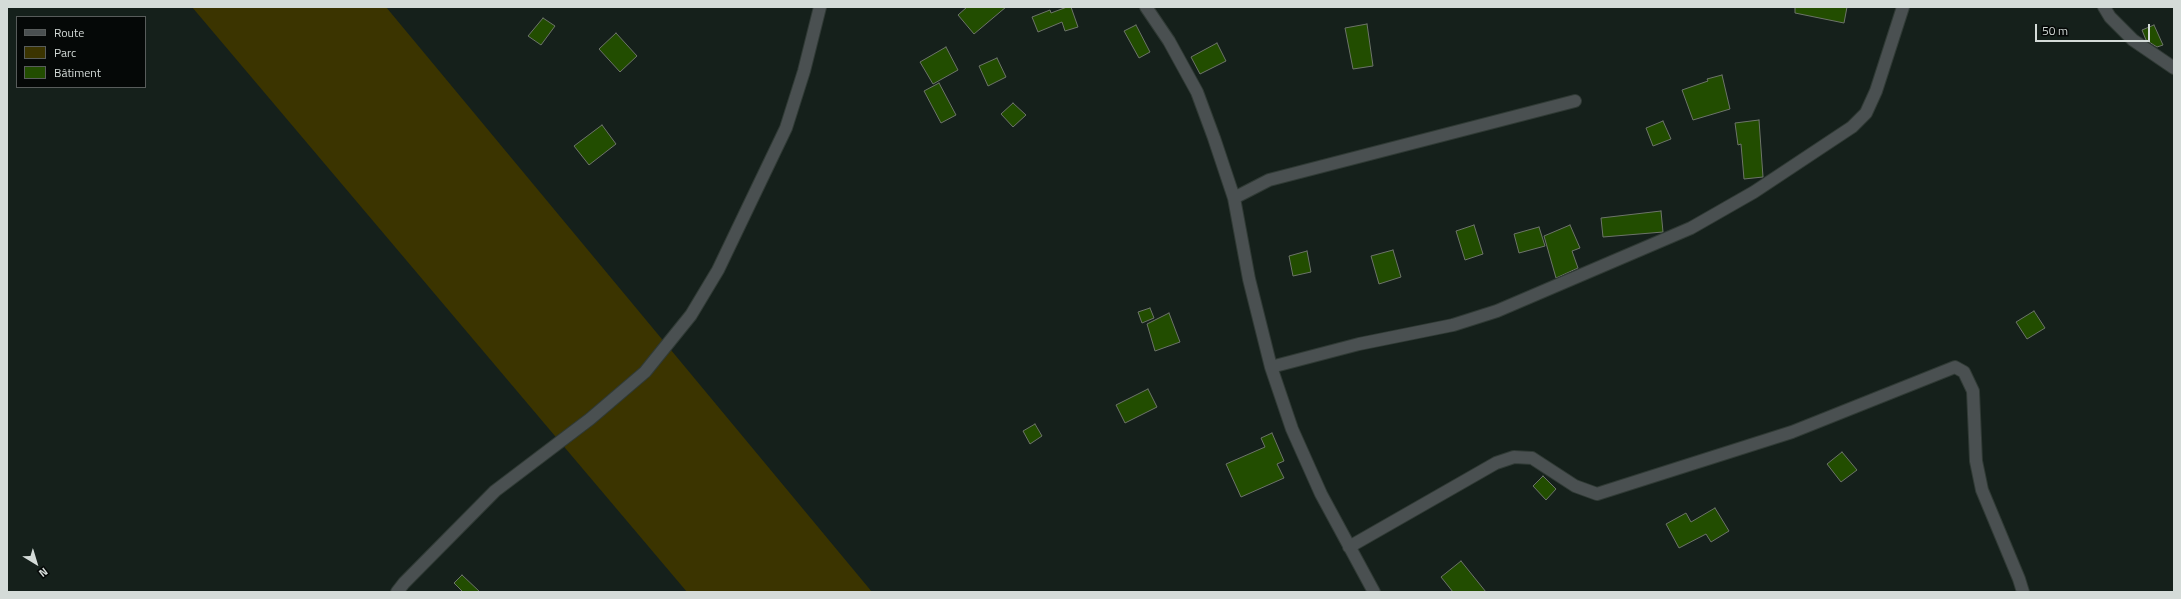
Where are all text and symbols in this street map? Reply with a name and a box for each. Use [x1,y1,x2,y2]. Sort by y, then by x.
legend [16,16,146,88]
scale bar [2037,16,2152,42]
text: 50 m [2042,21,2068,40]
text: Route [54,23,84,42]
text: Parc [54,43,76,62]
text: Bâtiment [54,63,101,82]
north arrow [16,543,56,583]
text: N [35,564,51,581]

